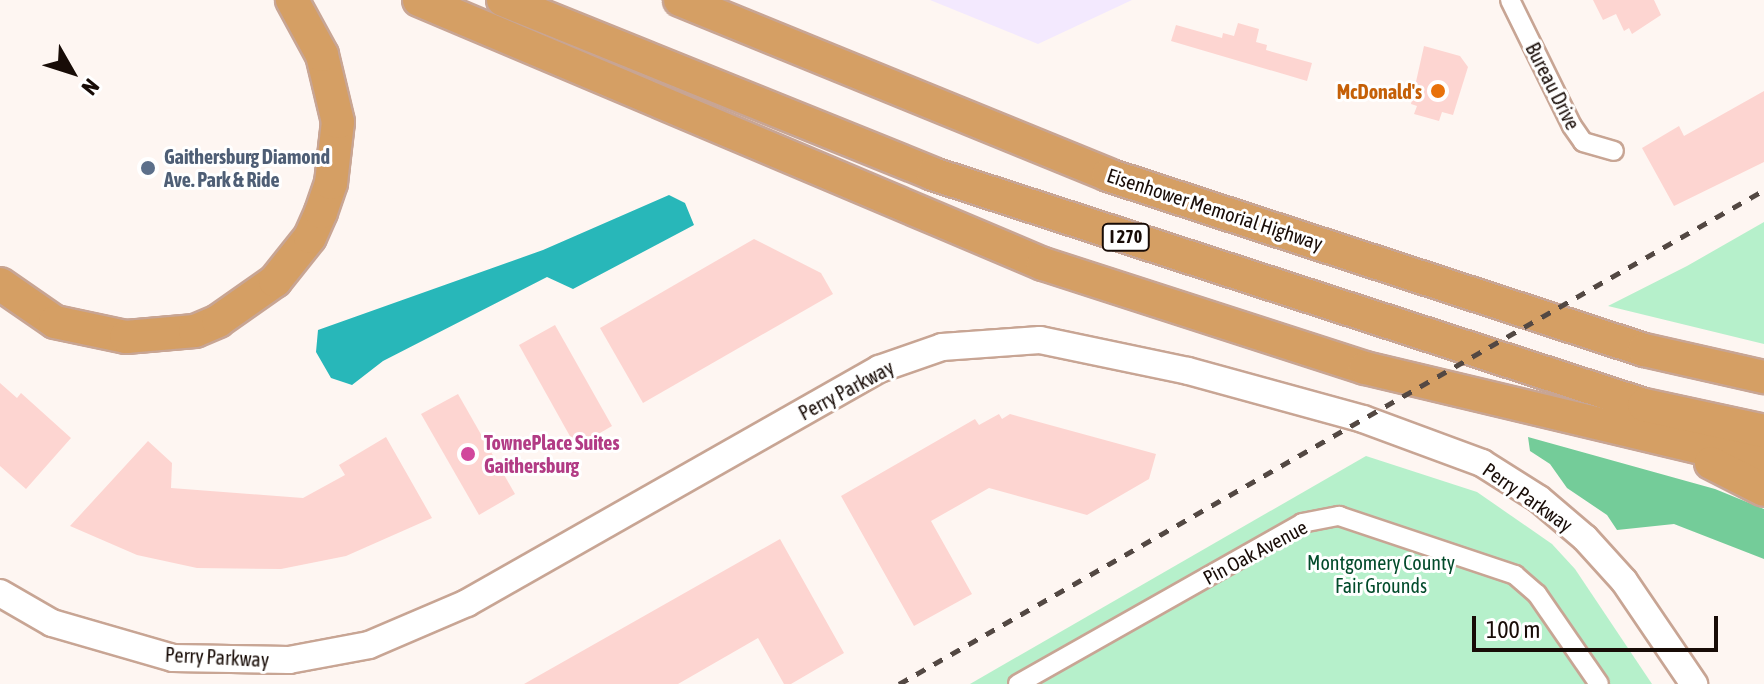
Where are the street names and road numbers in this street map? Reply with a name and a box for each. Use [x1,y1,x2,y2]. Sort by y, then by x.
street label: Bureau Drive [1521,38,1585,134]
street label: Eisenhower Memorial Highway [1104,163,1326,255]
road number: I 270 [1100,223,1152,251]
street label: Perry Parkway [794,355,898,425]
street label: Perry Parkway [1478,457,1578,537]
street label: Pin Oak Avenue [1199,515,1311,589]
street label: Perry Parkway [164,642,270,672]

